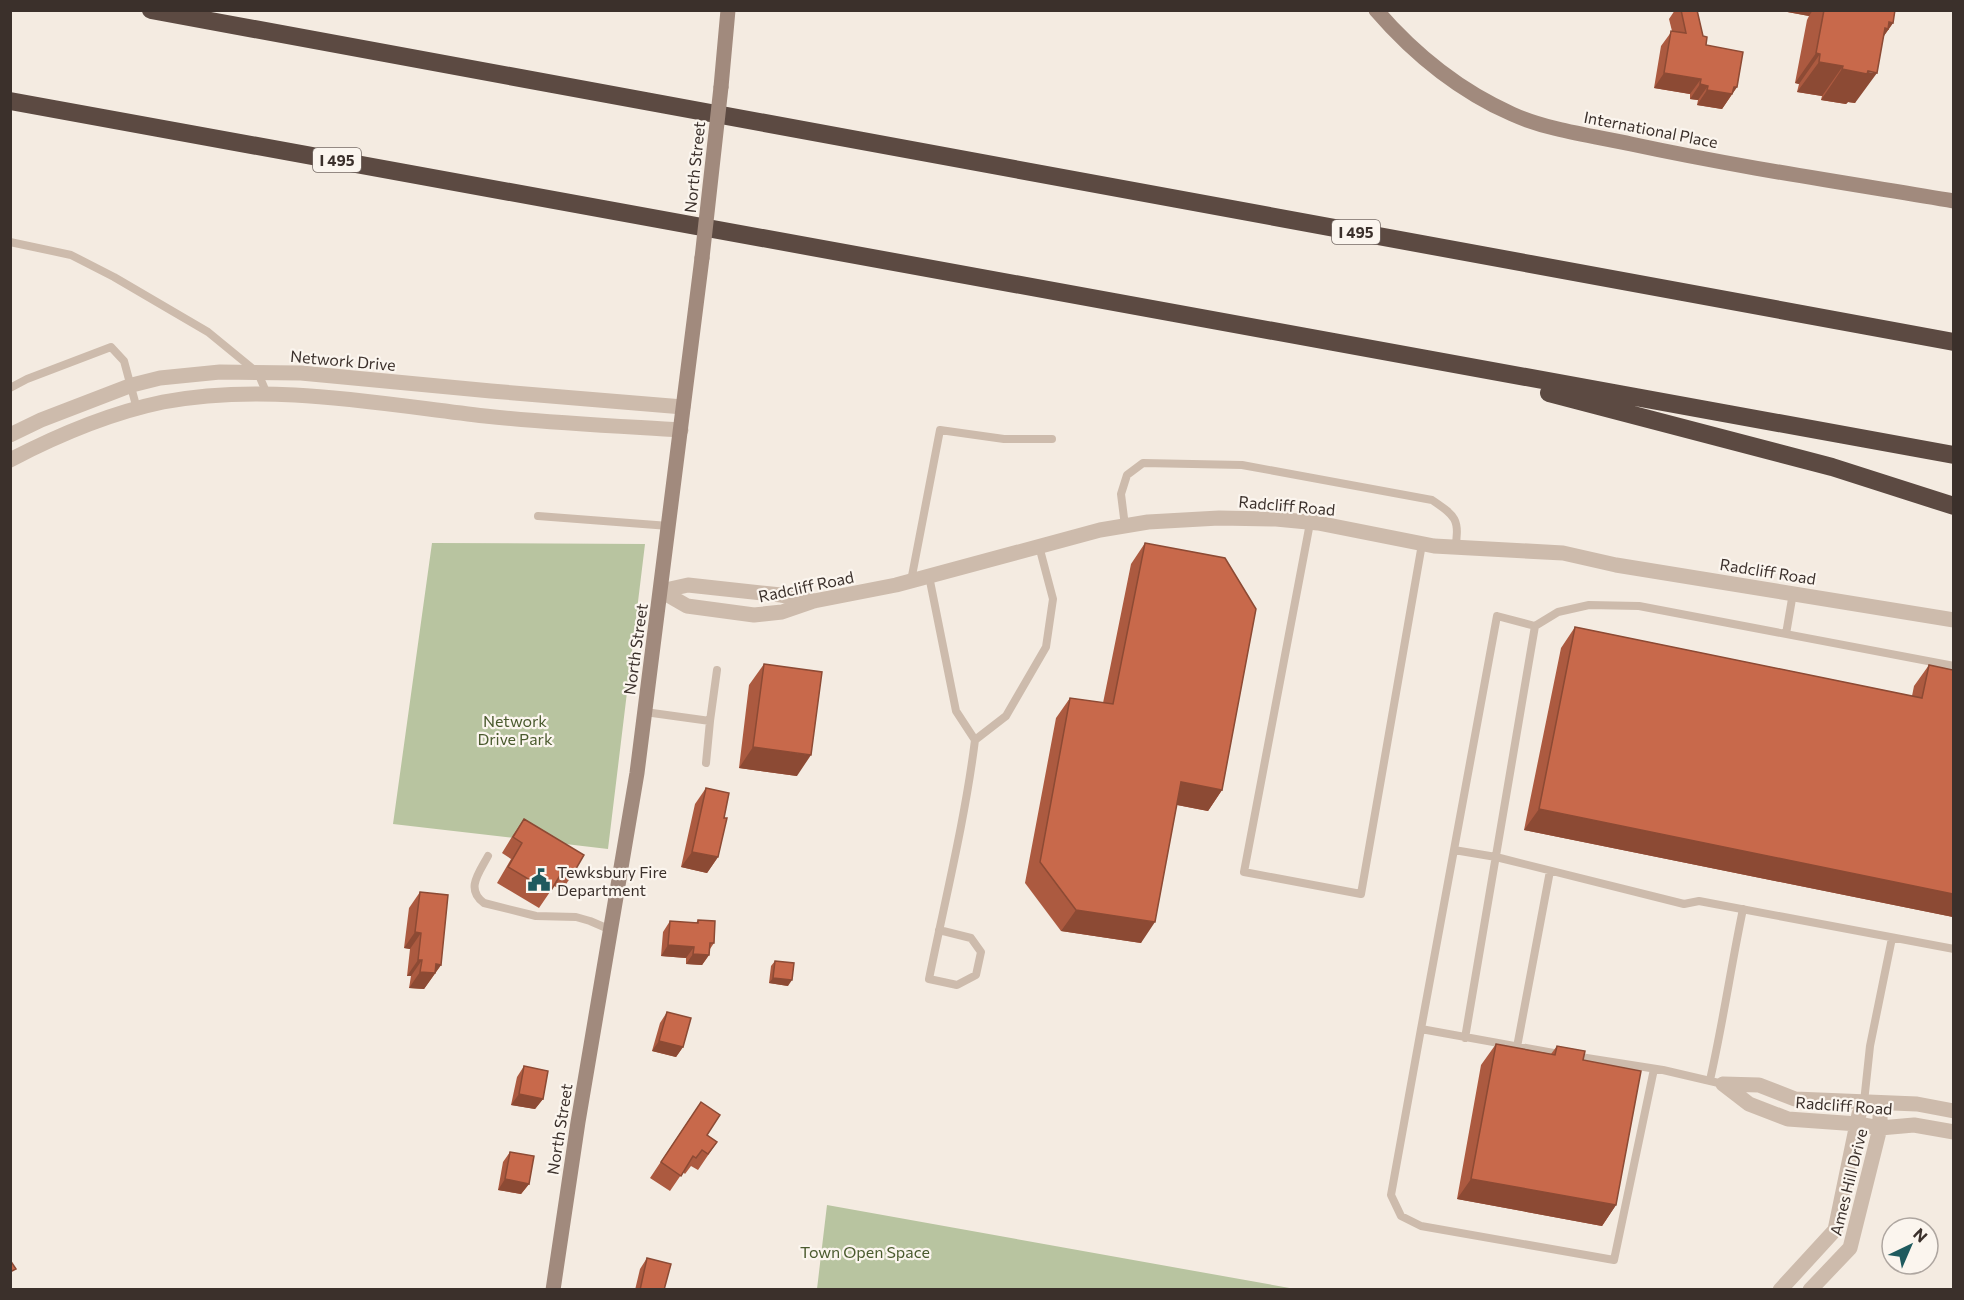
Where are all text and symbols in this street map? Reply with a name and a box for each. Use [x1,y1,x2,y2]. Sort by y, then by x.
street label: International Place [1582,107,1720,151]
street label: North Street [680,120,708,214]
road number: I 495 [313,148,361,172]
road number: I 495 [1332,220,1380,244]
street label: Network Drive [289,346,397,374]
street label: Radcliff Road [1238,491,1336,519]
street label: Radcliff Road [1719,554,1817,588]
street label: Radcliff Road [757,567,855,605]
street label: North Street [619,602,651,696]
park label: Network Drive Park [477,711,553,748]
place label: Tewksbury Fire Department [557,862,667,899]
public building icon: Tewksbury Fire Department [526,867,552,893]
street label: North Street [542,1082,576,1176]
street label: Radcliff Road [1795,1092,1893,1118]
street label: Ames Hill Drive [1826,1126,1870,1238]
north arrow [1880,1216,1940,1276]
text: N [1910,1224,1932,1246]
park label: Town Open Space [800,1242,930,1261]

